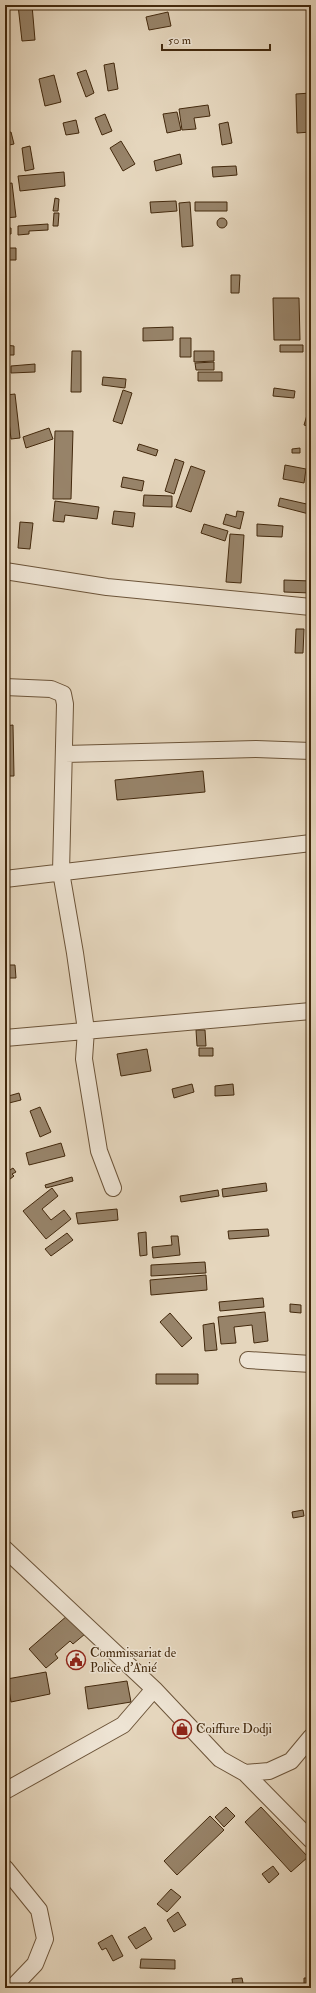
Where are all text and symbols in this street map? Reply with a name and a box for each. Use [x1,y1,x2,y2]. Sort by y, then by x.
scale bar [162,26,270,52]
text: 50 m [168,33,192,48]
place label: Commissariat de Police d'Anié [90,1645,177,1676]
public building icon: Commissariat de Police d'Anié [65,1649,87,1671]
shop icon: Coiffure Dodji [171,1718,193,1740]
place label: Coiffure Dodji [196,1721,273,1737]

